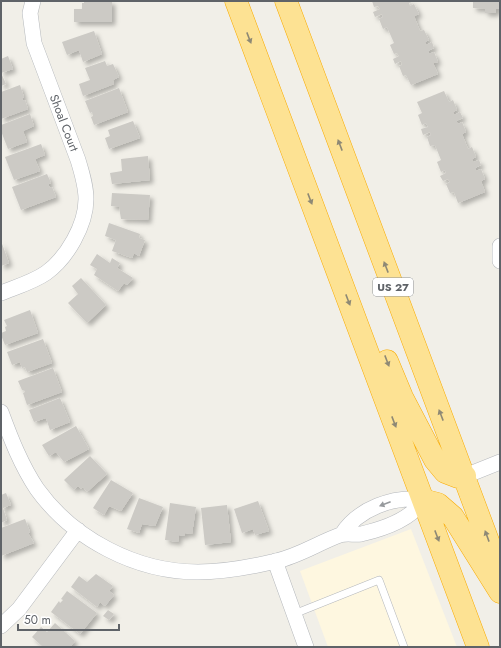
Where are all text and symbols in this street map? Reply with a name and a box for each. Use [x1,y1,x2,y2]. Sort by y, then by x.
one-way arrow [247,32,253,44]
street label: Shoal Court [45,92,83,154]
one-way arrow [337,139,343,151]
one-way arrow [307,193,313,205]
one-way arrow [382,260,388,272]
road number: US 27 [373,278,413,296]
one-way arrow [345,294,351,306]
one-way arrow [384,356,390,368]
one-way arrow [438,408,444,420]
one-way arrow [391,416,397,428]
one-way arrow [379,502,391,508]
one-way arrow [483,530,489,542]
one-way arrow [434,531,440,543]
scale bar [18,606,119,632]
text: 50 m [24,611,51,629]

